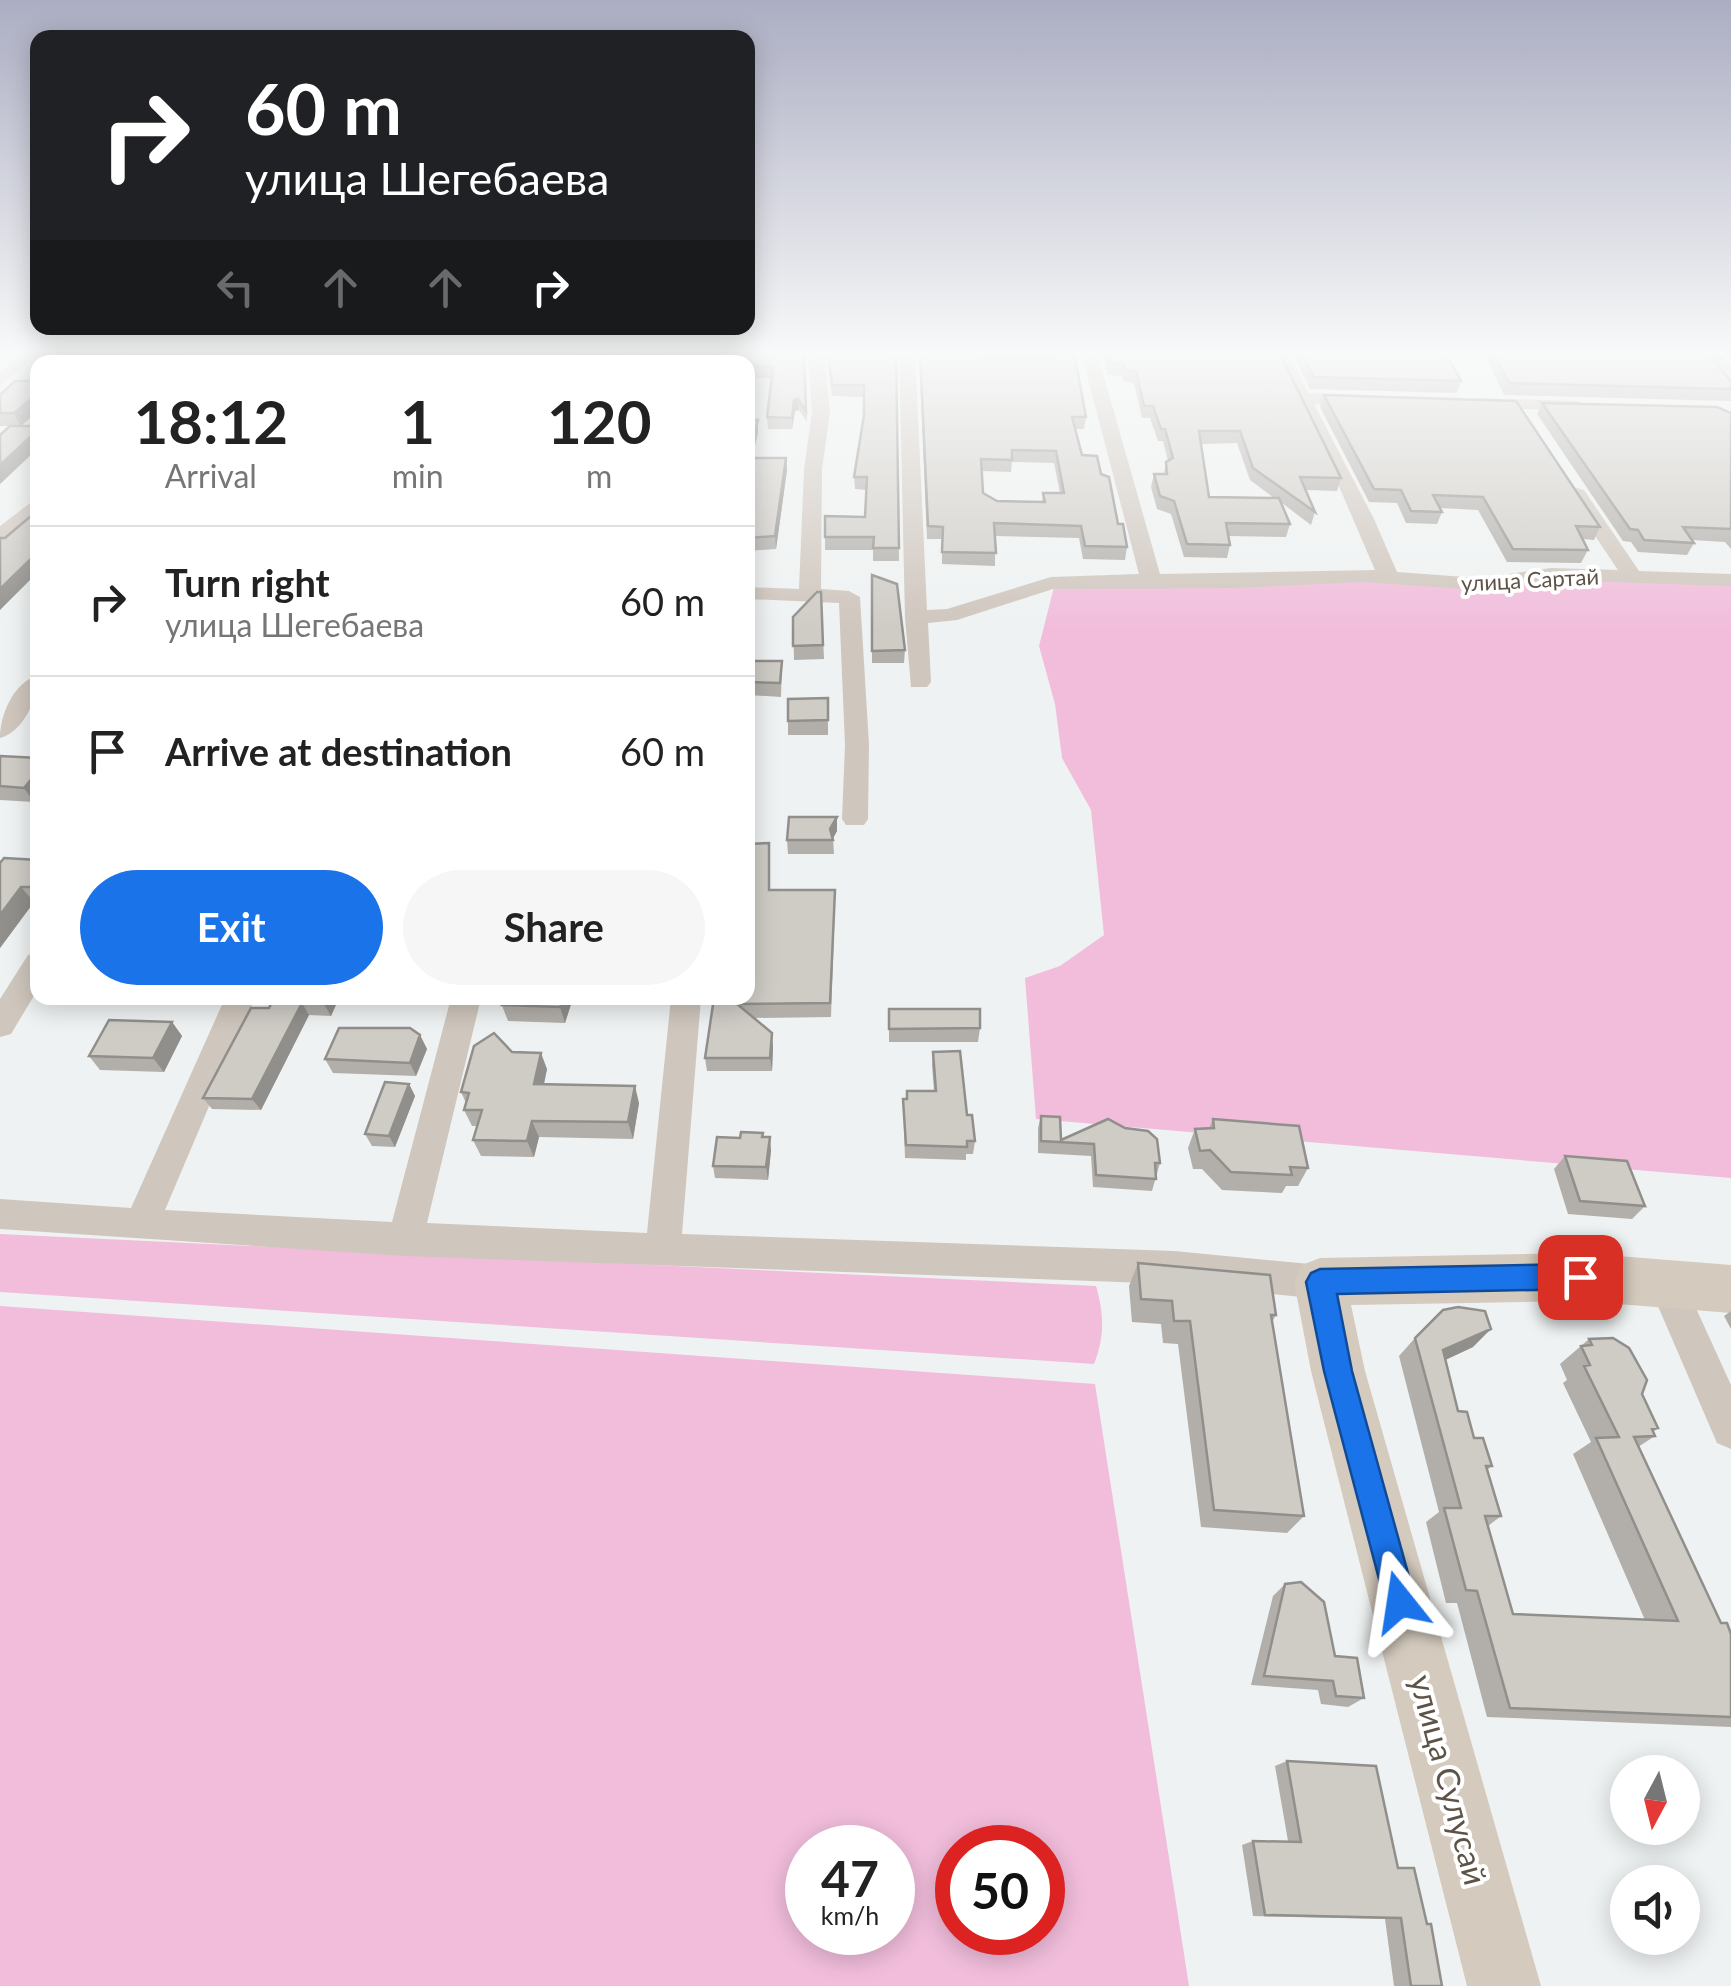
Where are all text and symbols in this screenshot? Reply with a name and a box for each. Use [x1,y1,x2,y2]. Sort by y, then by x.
text: 60 m [245,66,402,150]
icon: right [80,70,210,200]
text: улица Шегебаева [245,151,609,205]
icon: left [208,260,263,315]
icon: ahead [313,260,368,315]
icon: ahead [418,260,473,315]
icon: right [523,260,578,315]
text: 18:12 [134,385,288,457]
text: 1 [400,385,435,457]
text: 120 [547,385,651,457]
text: Arrival [165,456,257,495]
text: min [392,456,444,495]
text: m [586,456,612,495]
text: Turn right [165,559,330,605]
street label: улица Сартай [1460,562,1600,597]
icon: right [80,574,135,629]
text: 60 m [620,578,705,624]
text: улица Шегебаева [165,605,424,644]
icon: arrive [80,724,135,779]
text: Arrive at destination [165,728,512,774]
text: 60 m [620,728,705,774]
button: Exit [80,870,383,985]
button: Share [403,870,705,985]
pin [1538,1235,1623,1320]
icon: arrive [1553,1250,1608,1305]
position arrow [1348,1550,1452,1654]
street label: улица Сулусай [1403,1670,1496,1889]
north arrow [1610,1755,1700,1845]
map controls [1610,1755,1700,1955]
speed limit sign: 50 [935,1825,1065,1955]
text: 47 [821,1848,879,1908]
button: sound [1610,1865,1700,1955]
text: km/h [821,1900,879,1930]

